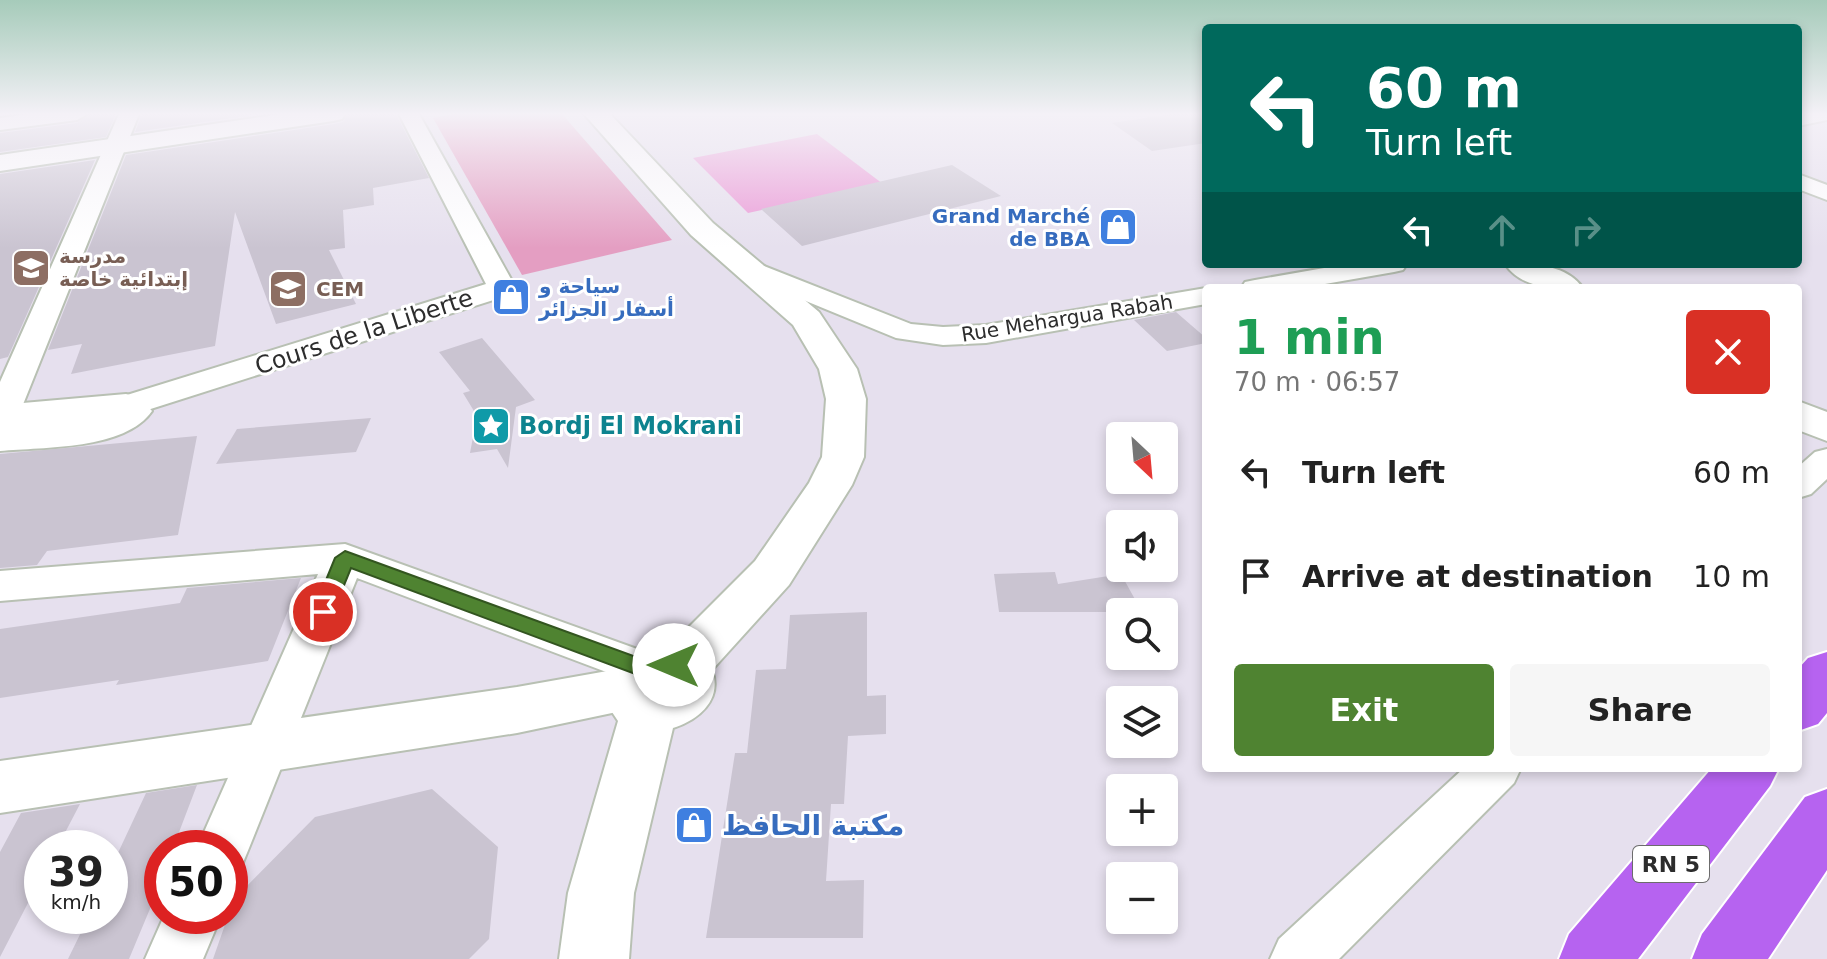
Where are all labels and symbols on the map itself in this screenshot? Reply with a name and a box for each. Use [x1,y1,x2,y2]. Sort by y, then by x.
place label: Grand Marché de BBA [932,204,1091,251]
shop icon: Grand Marché de BBA [1097,206,1139,248]
place label: مدرسة إبتدائية خاصة [59,244,188,291]
school or university icon: مدرسة إبتدائية خاصة [10,247,52,289]
school or university icon: CEM [267,268,309,310]
place label: سياحة و أسفار الجزائر [538,274,674,321]
shop icon: سياحة و أسفار الجزائر [490,276,532,318]
place label: CEM [316,277,364,301]
street label: Cours de la Liberte [252,284,476,380]
street label: Rue Mehargua Rabah [959,289,1175,347]
place icon: Bordj El Mokrani [470,405,512,447]
place label: Bordj El Mokrani [519,412,742,440]
north arrow [1106,422,1178,494]
pin [289,578,357,646]
position arrow [632,623,716,707]
shop icon: مكتبة الحافظ [673,804,715,846]
place label: مكتبة الحافظ [722,809,904,842]
speed limit sign: 50 [144,830,248,934]
road number: RN 5 [1633,846,1709,882]

